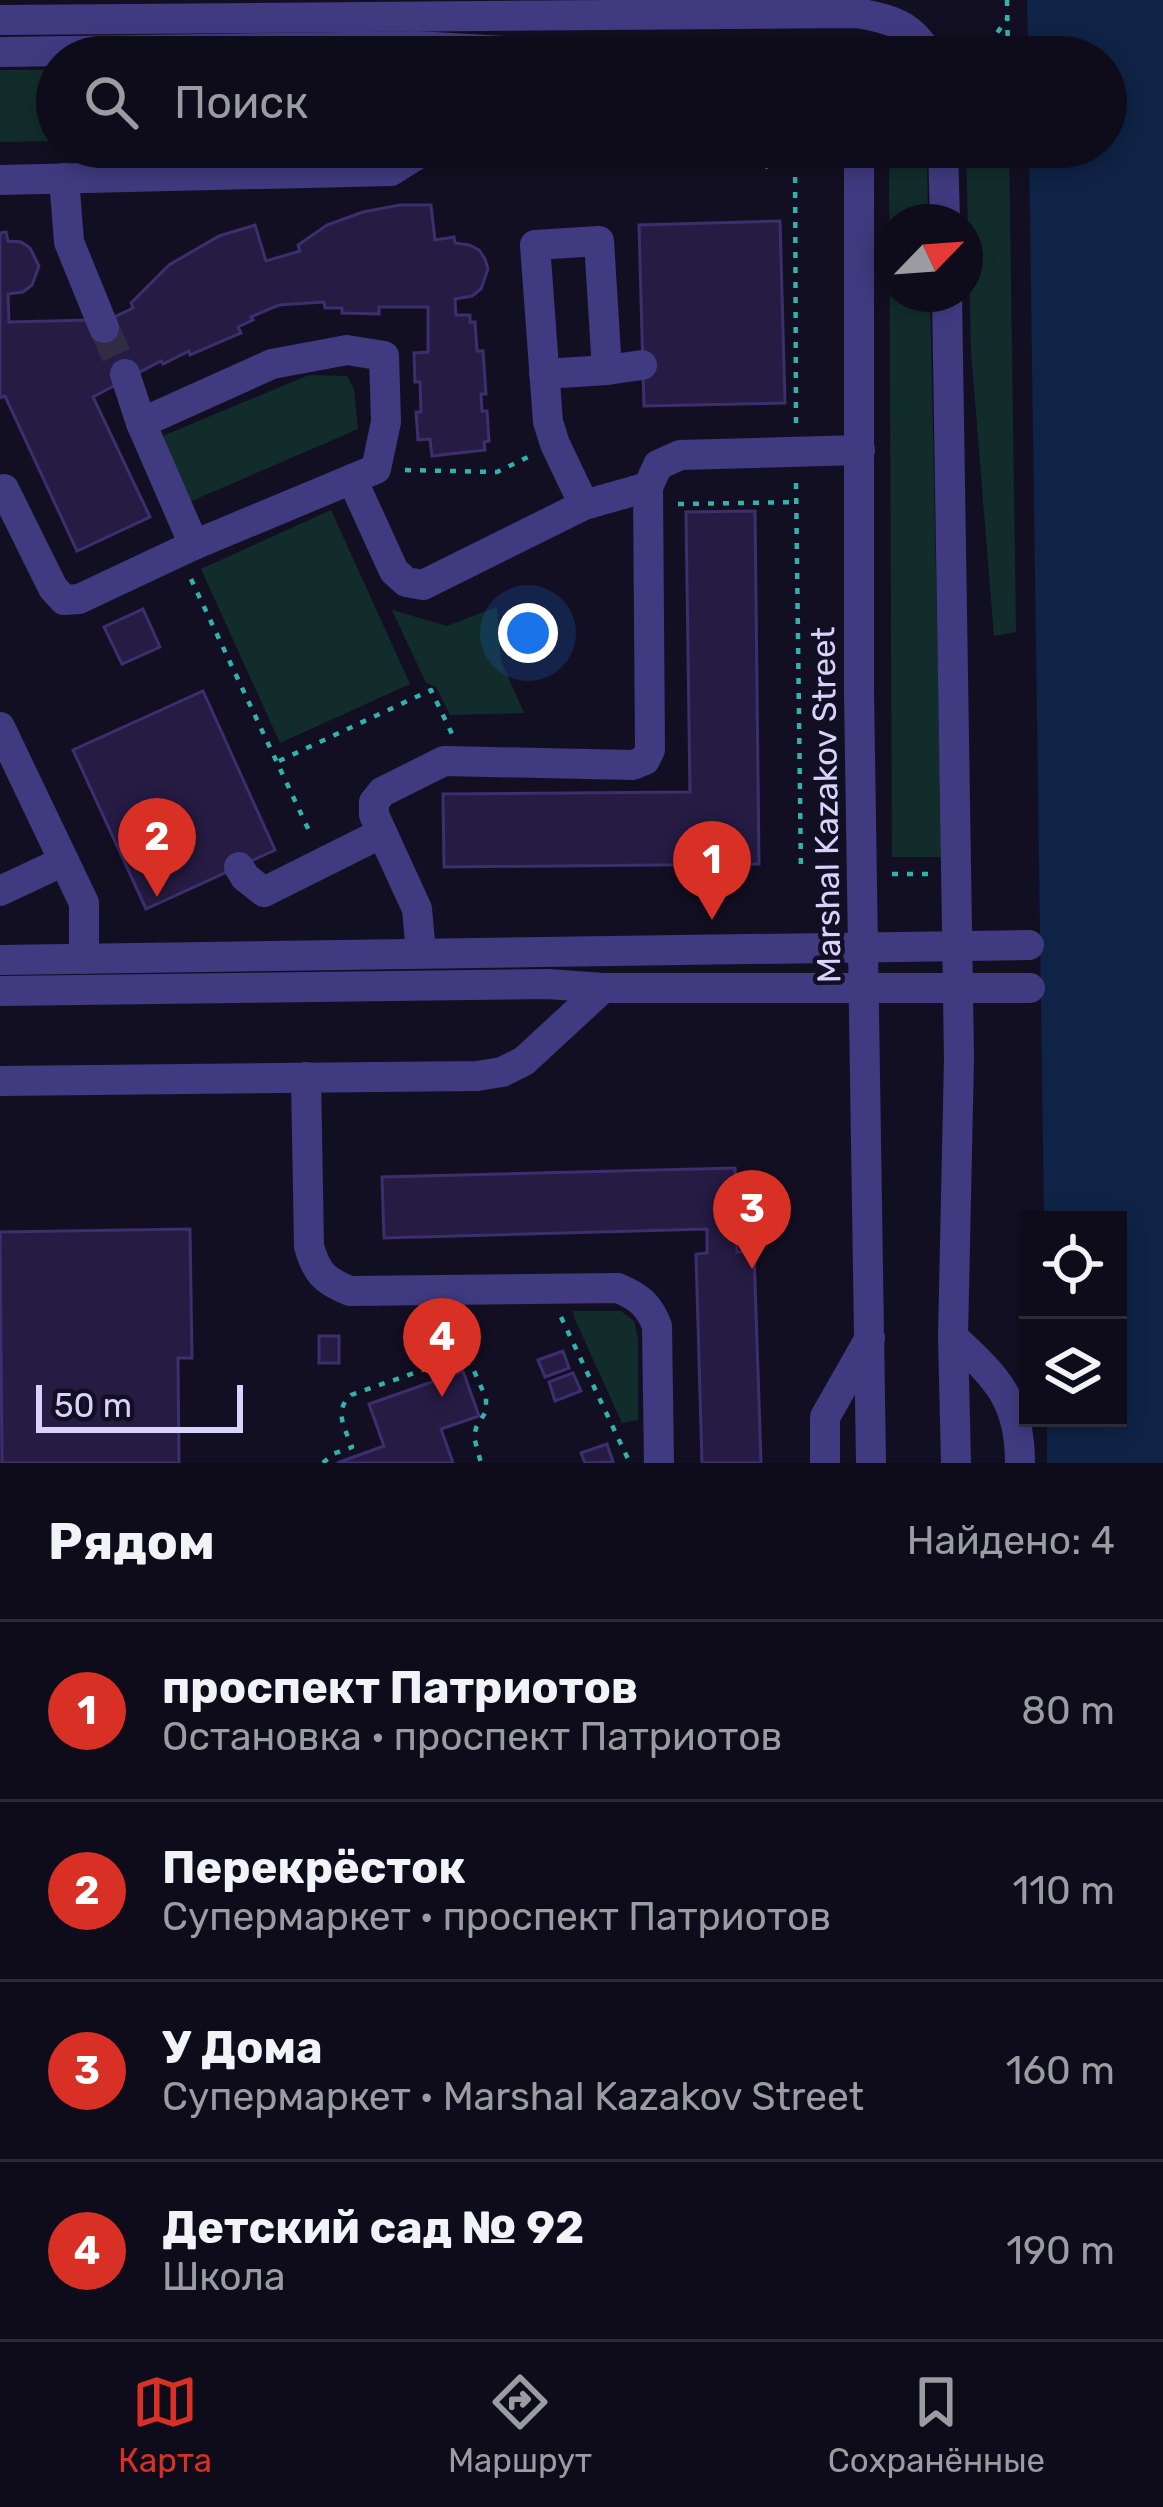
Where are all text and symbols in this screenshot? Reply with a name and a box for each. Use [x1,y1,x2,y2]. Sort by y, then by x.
search box [36,36,1127,168]
icon: search [78,69,144,135]
text: Поиск [174,76,308,129]
north arrow [875,204,983,312]
your location [498,603,558,663]
street label: Marshal Kazakov Street [803,626,849,984]
pin: 2 [118,798,196,897]
pin: 1 [673,821,751,920]
pin: 3 [713,1170,791,1269]
map controls [1019,1211,1127,1427]
button: locate [1019,1211,1127,1319]
pin: 4 [403,1298,481,1397]
button: layers [1019,1319,1127,1427]
scale bar [36,1379,243,1432]
text: 50 m [54,1386,132,1425]
text: Рядом [48,1511,215,1572]
text: Найдено: 4 [907,1518,1115,1564]
text: проспект Патриотов [162,1661,638,1714]
text: 1 [77,1688,97,1734]
text: 80 m [1021,1688,1115,1734]
text: Остановка · проспект Патриотов [162,1714,782,1760]
text: Перекрёсток [162,1841,466,1894]
text: 2 [74,1868,100,1914]
text: 110 m [1013,1868,1115,1914]
text: Супермаркет · проспект Патриотов [162,1894,831,1940]
text: У Дома [162,2021,323,2074]
text: 3 [74,2048,100,2094]
text: 160 m [1006,2048,1115,2094]
text: Супермаркет · Marshal Kazakov Street [162,2074,864,2120]
text: Детский сад № 92 [162,2201,584,2254]
text: 4 [74,2228,100,2274]
text: 190 m [1006,2228,1115,2274]
text: Школа [162,2254,286,2300]
tab: Карта [118,2369,212,2480]
tab: Маршрут [448,2369,592,2480]
tab: Сохранённые [828,2369,1045,2480]

